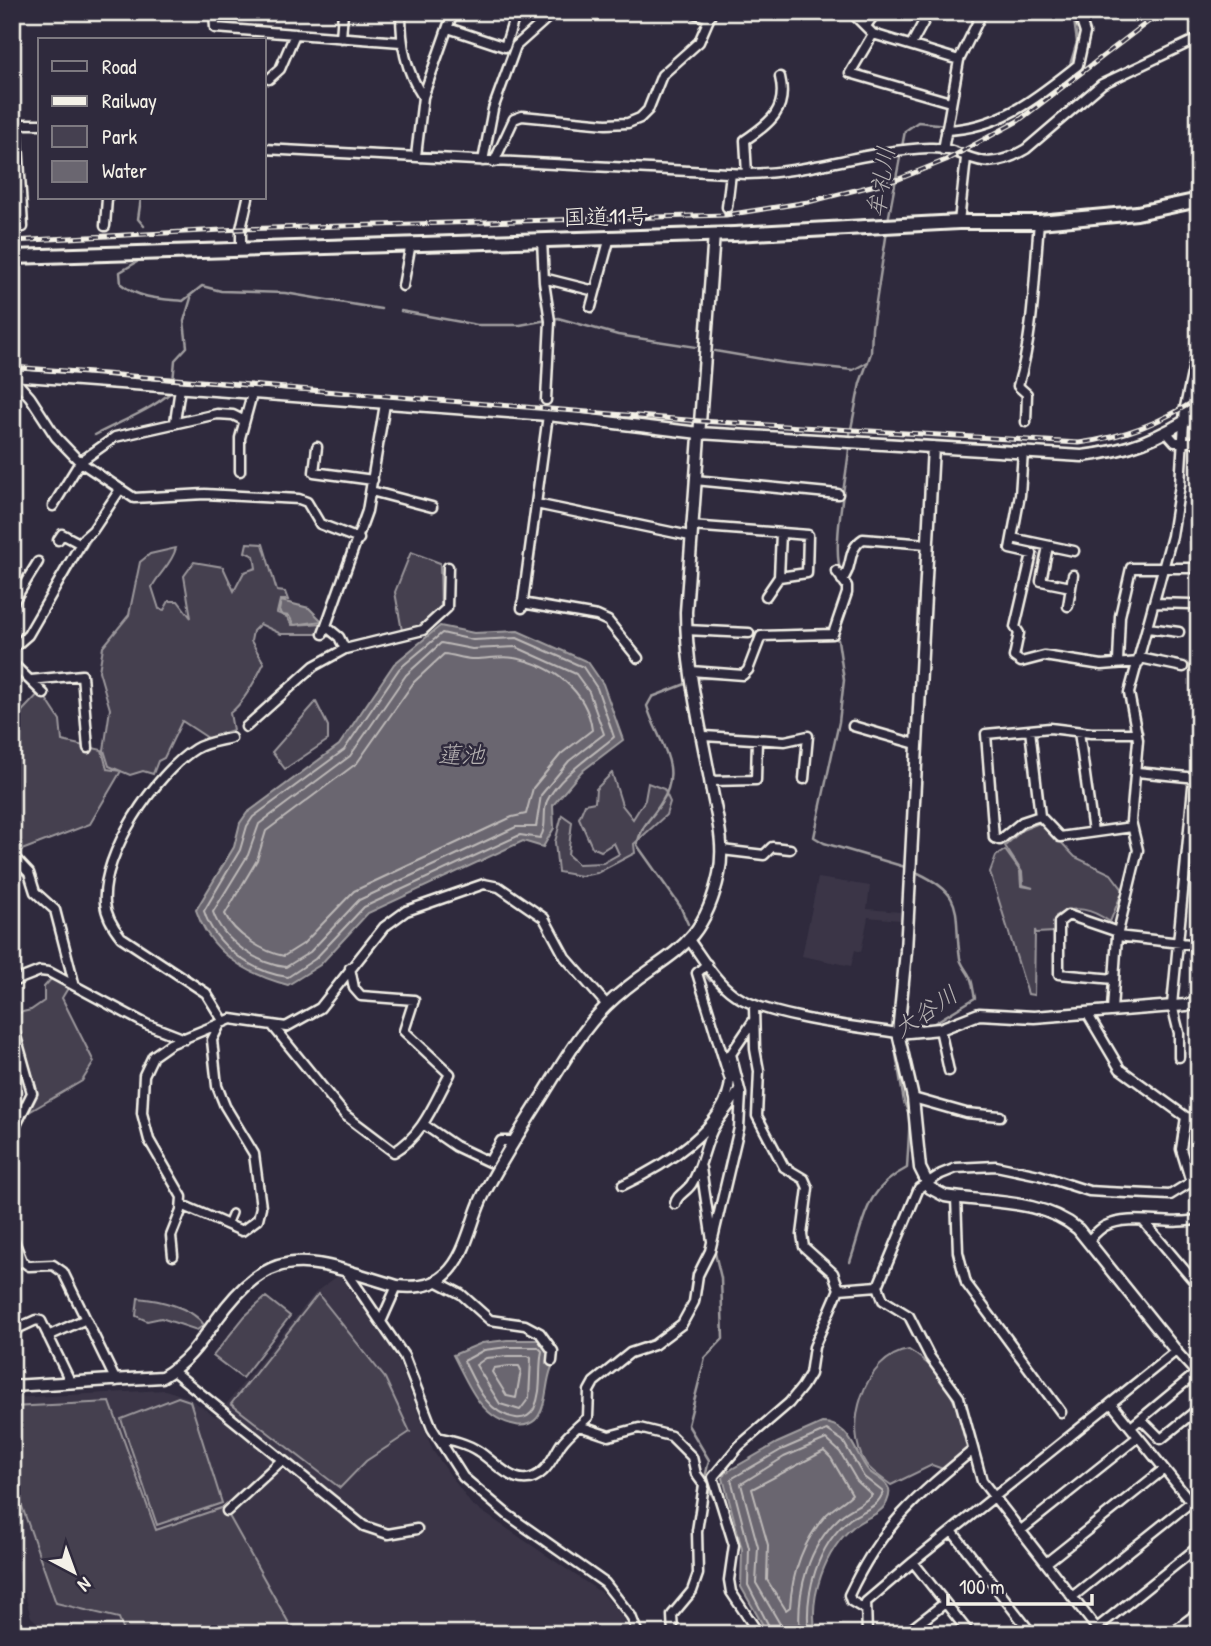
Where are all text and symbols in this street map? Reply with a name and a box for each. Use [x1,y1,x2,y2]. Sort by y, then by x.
legend [38,38,266,200]
text: Road [102,52,136,81]
text: Railway [102,86,157,115]
text: Park [102,122,137,151]
water label: 牟礼川 [859,144,901,220]
text: Water [102,156,147,185]
street label: 国道11号 [563,200,649,232]
water label: 蓮池 [437,738,486,770]
water label: 大谷川 [886,978,964,1044]
north arrow [38,1538,108,1608]
scale bar [948,1562,1092,1606]
text: N [73,1572,97,1598]
text: 100 m [959,1572,1005,1601]

